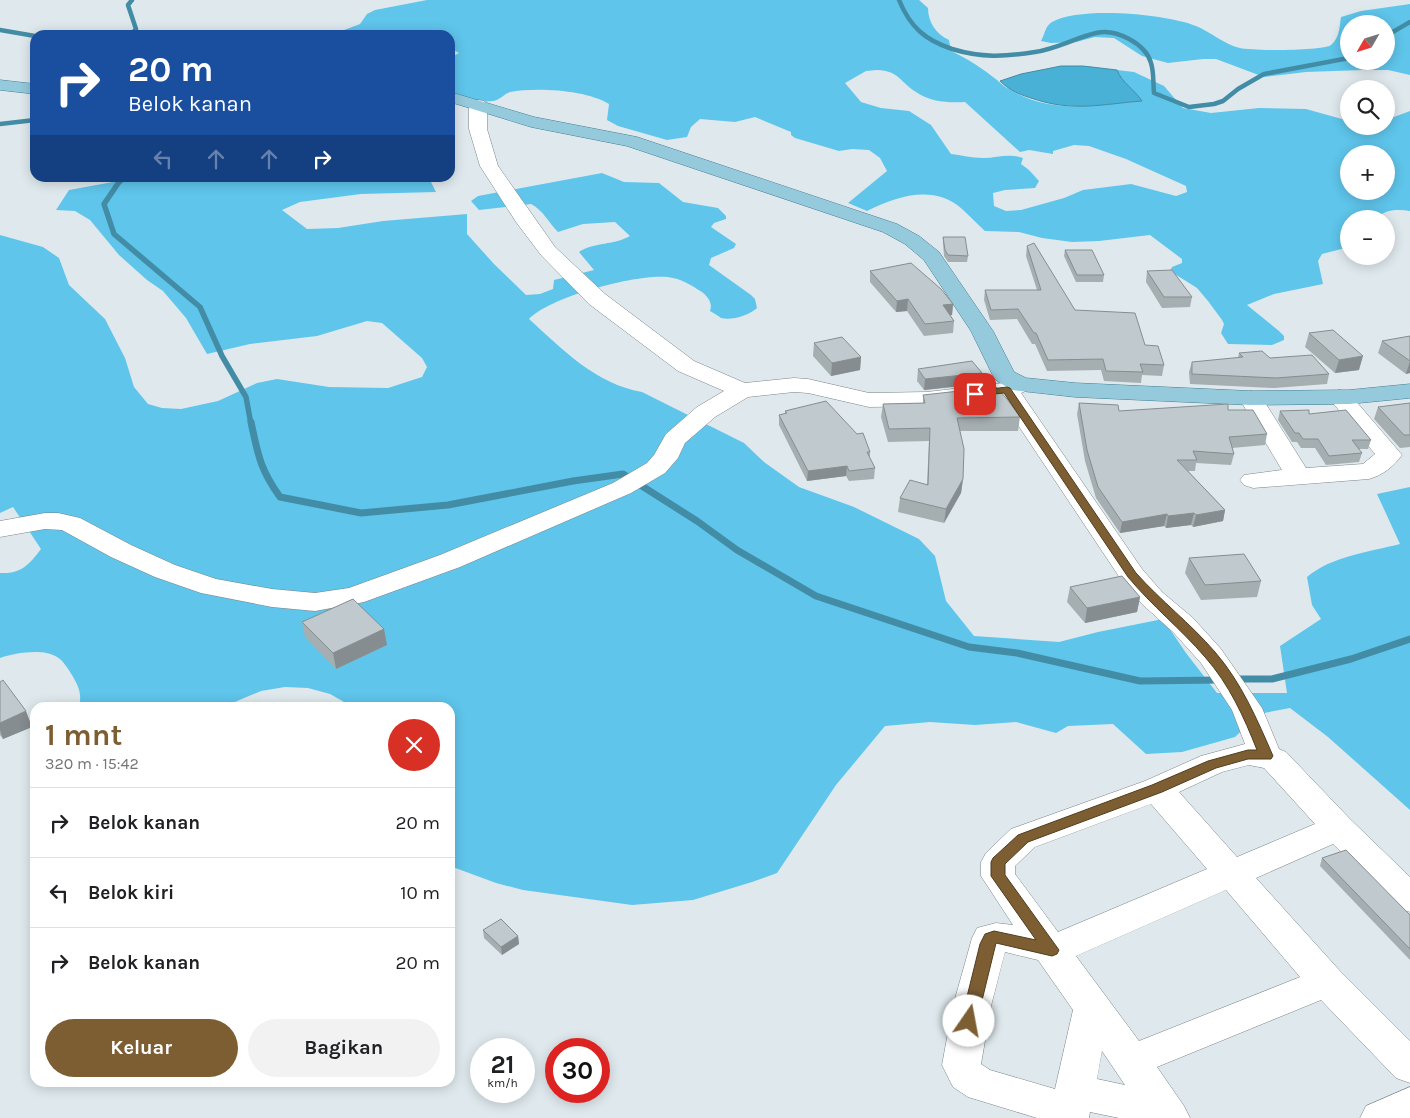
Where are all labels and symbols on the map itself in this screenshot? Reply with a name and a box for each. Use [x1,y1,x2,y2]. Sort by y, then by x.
north arrow [1340,15,1395,70]
pin [954,373,996,415]
position arrow [942,994,994,1046]
speed limit sign: 30 [545,1038,610,1103]

